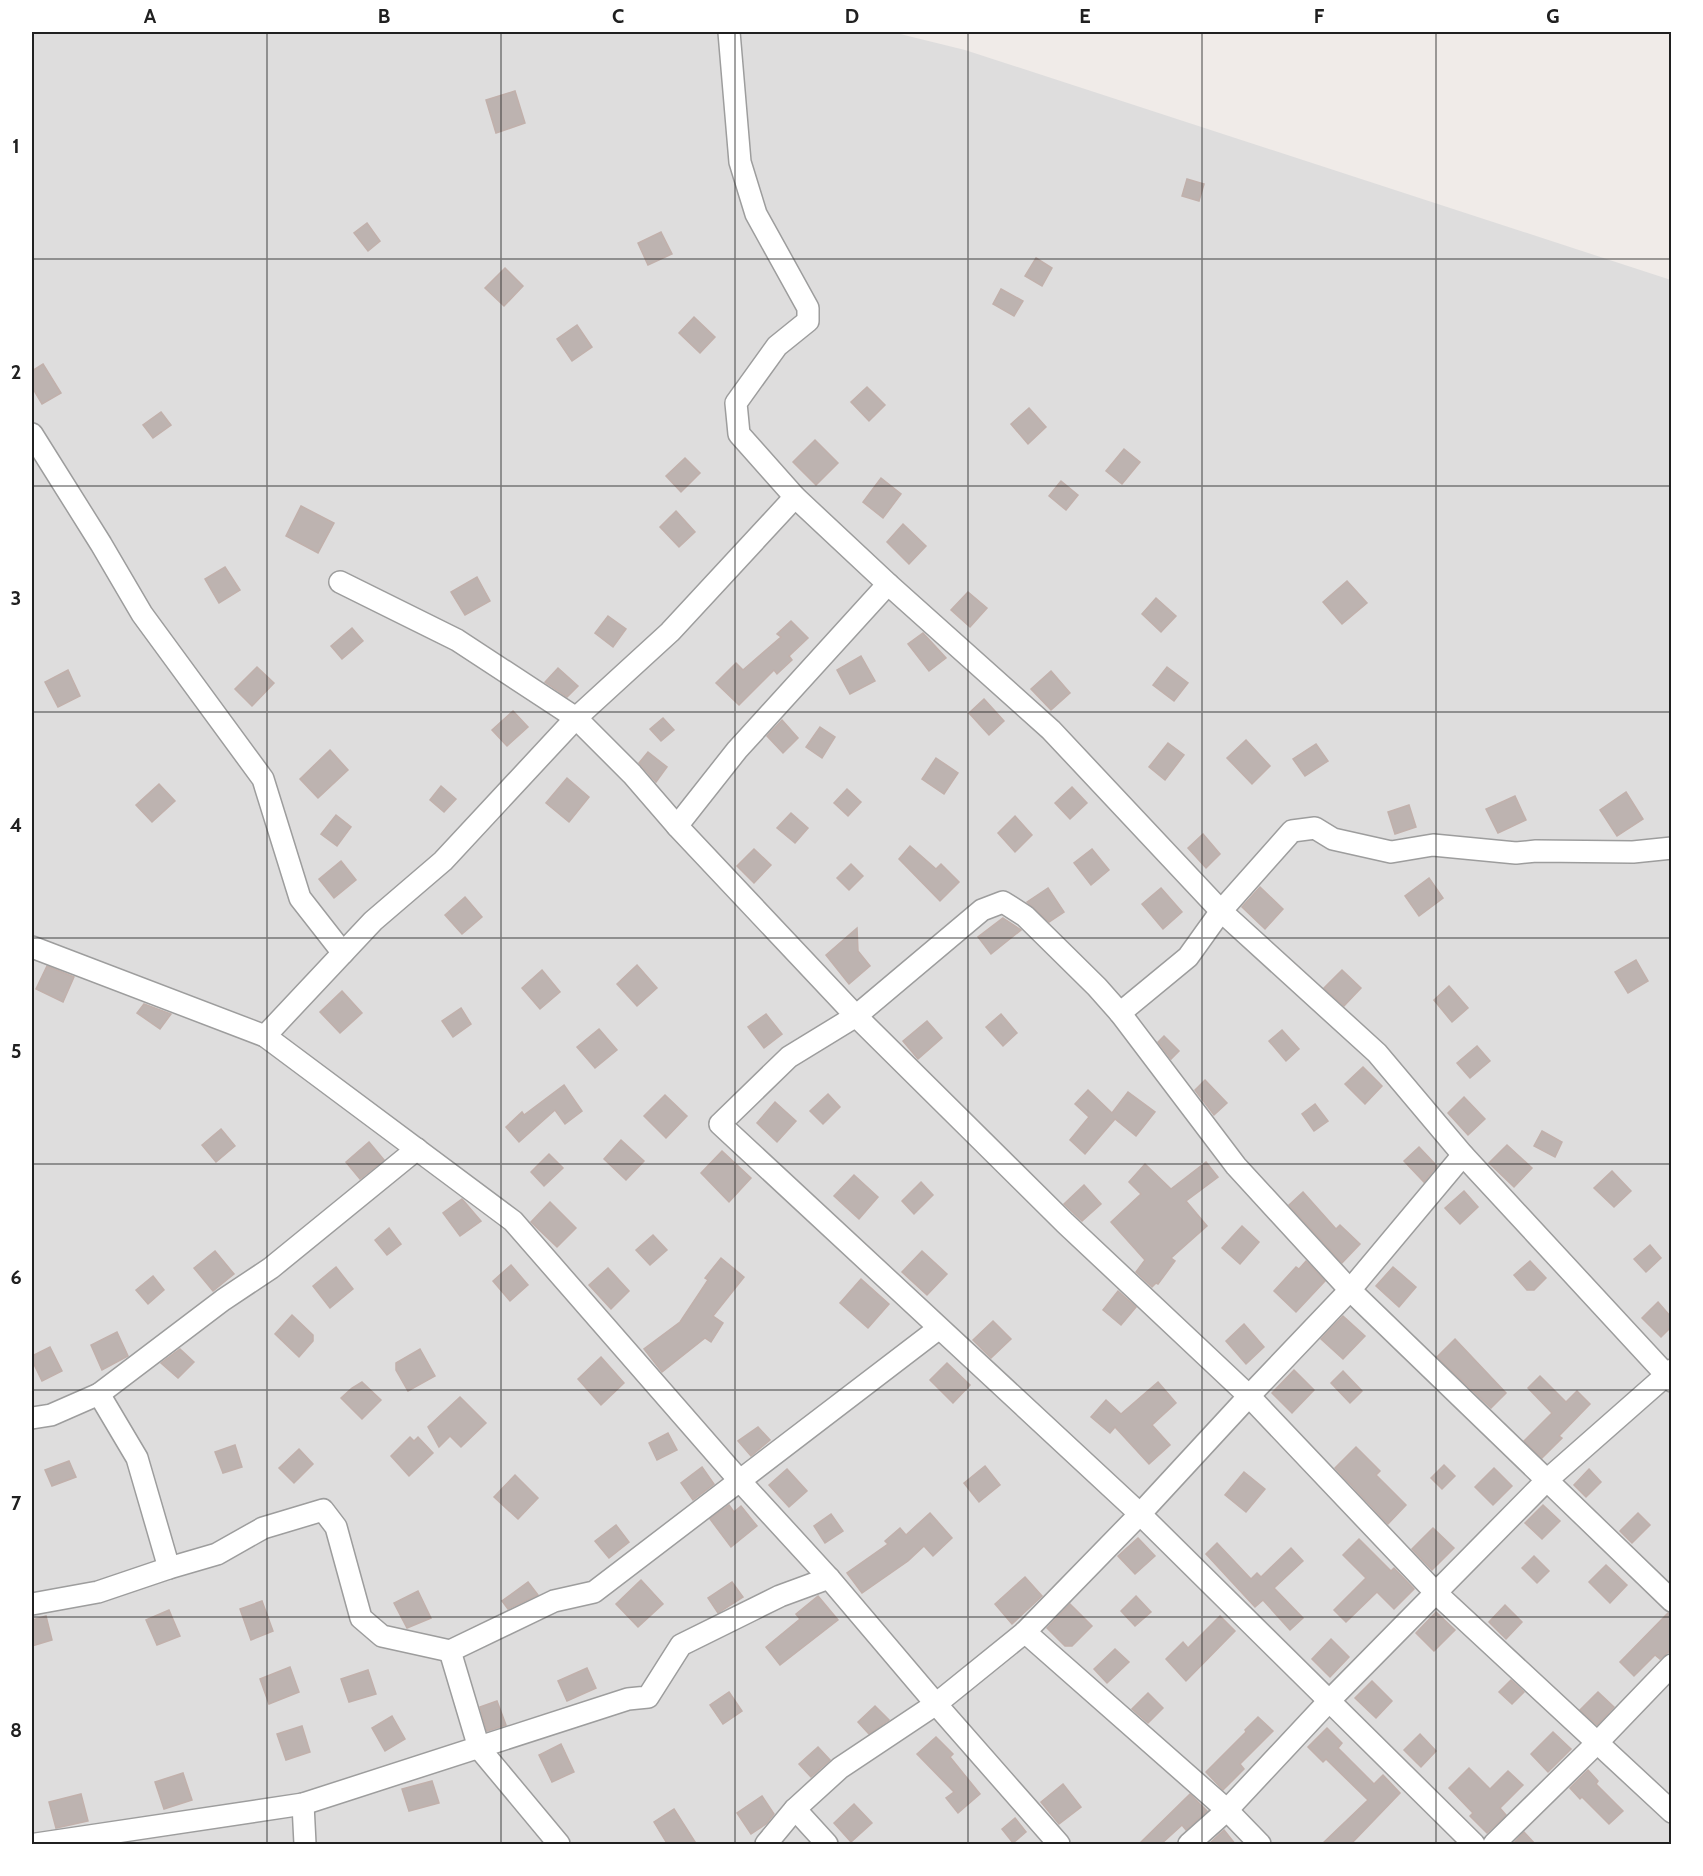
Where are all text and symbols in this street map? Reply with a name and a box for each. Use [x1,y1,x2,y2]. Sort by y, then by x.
text: A [144,4,157,28]
text: B [378,4,390,28]
text: C [612,4,624,28]
text: D [845,4,859,28]
text: E [1079,4,1091,28]
text: F [1314,4,1325,28]
text: G [1546,4,1560,28]
text: 1 [12,134,20,158]
text: 2 [11,360,21,384]
text: 3 [11,586,21,610]
text: 4 [10,813,22,837]
text: 5 [11,1039,21,1063]
text: 6 [10,1265,22,1289]
text: 7 [11,1491,22,1515]
text: 8 [10,1718,22,1742]

